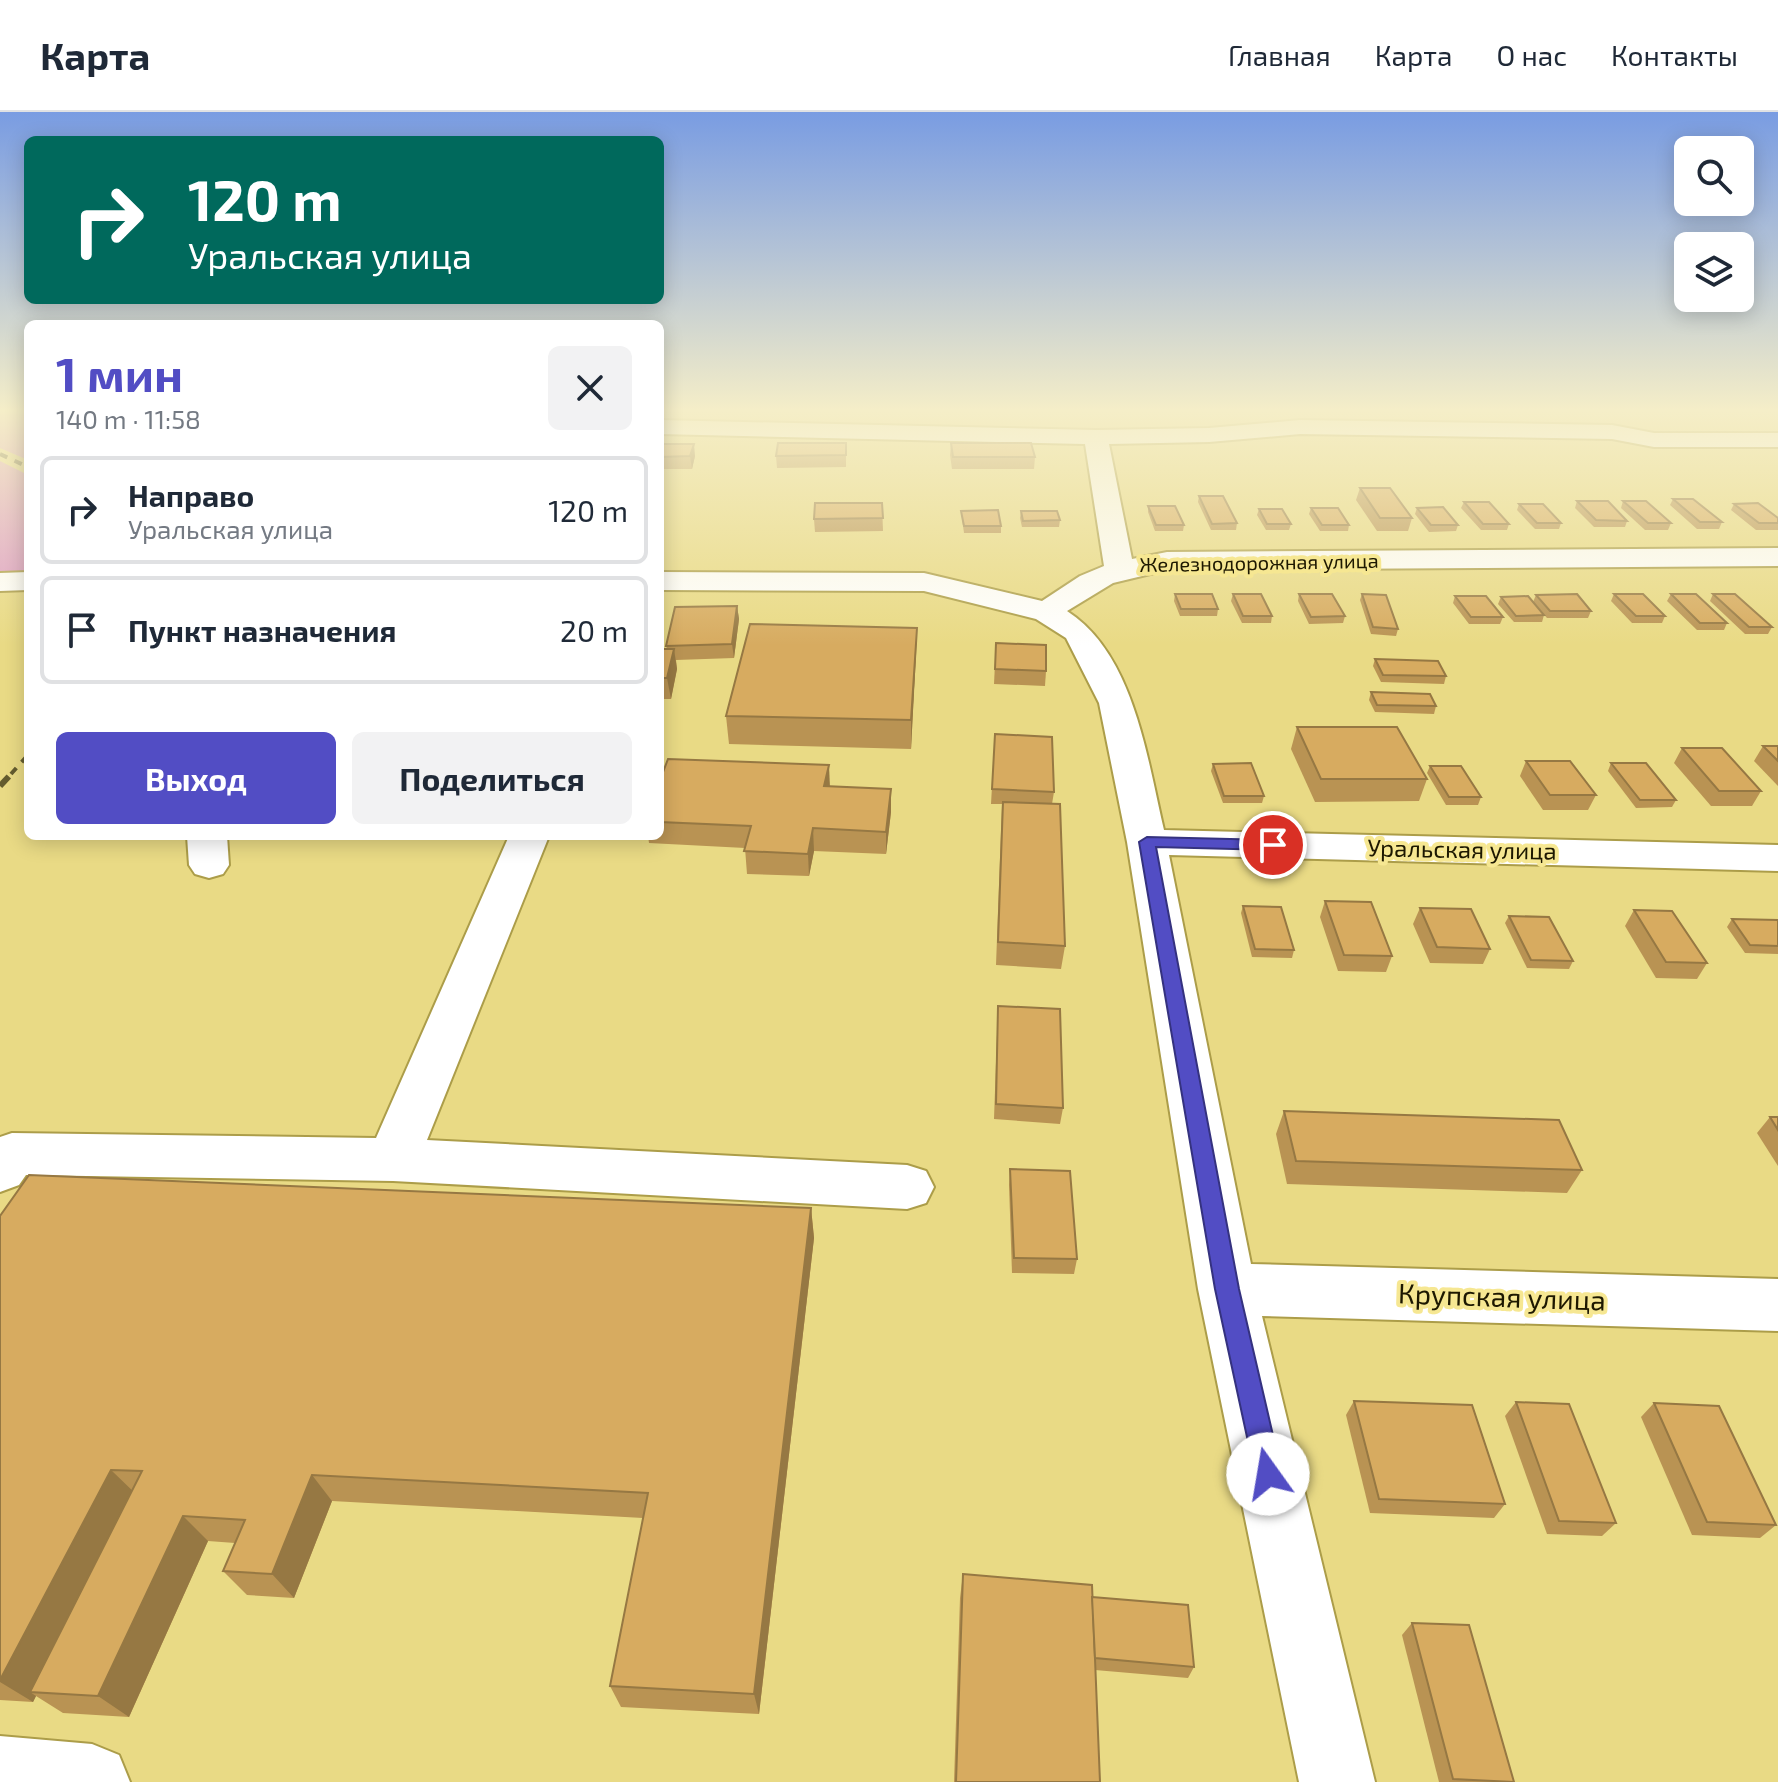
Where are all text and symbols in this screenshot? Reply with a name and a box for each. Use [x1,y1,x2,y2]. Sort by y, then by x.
text: Карта [40,32,150,78]
text: Главная [1228,38,1331,72]
text: Карта [1375,38,1453,72]
text: О нас [1497,38,1567,72]
text: Контакты [1611,38,1738,72]
map controls [1674,136,1754,312]
button: search [1674,136,1754,216]
text: 120 m [188,165,342,232]
icon: right [56,168,160,272]
button: layers [1674,232,1754,312]
text: Уральская улица [188,233,472,276]
text: 1 мин [56,344,183,402]
button: close [548,346,632,430]
text: 140 m · 11:58 [56,403,201,434]
text: Направо [128,477,254,513]
icon: right [60,488,104,532]
text: 120 m [548,492,628,528]
text: Уральская улица [128,513,333,544]
street label: Железнодорожная улица [1139,548,1379,577]
icon: arrive [60,608,104,652]
text: Пункт назначения [128,612,396,648]
text: 20 m [560,612,628,648]
button: Выход [56,732,336,824]
button: Поделиться [352,732,632,824]
pin [1239,811,1307,879]
icon: arrive [1251,823,1295,867]
street label: Уральская улица [1367,832,1557,866]
street label: Крупская улица [1398,1275,1607,1317]
position arrow [1226,1432,1310,1516]

